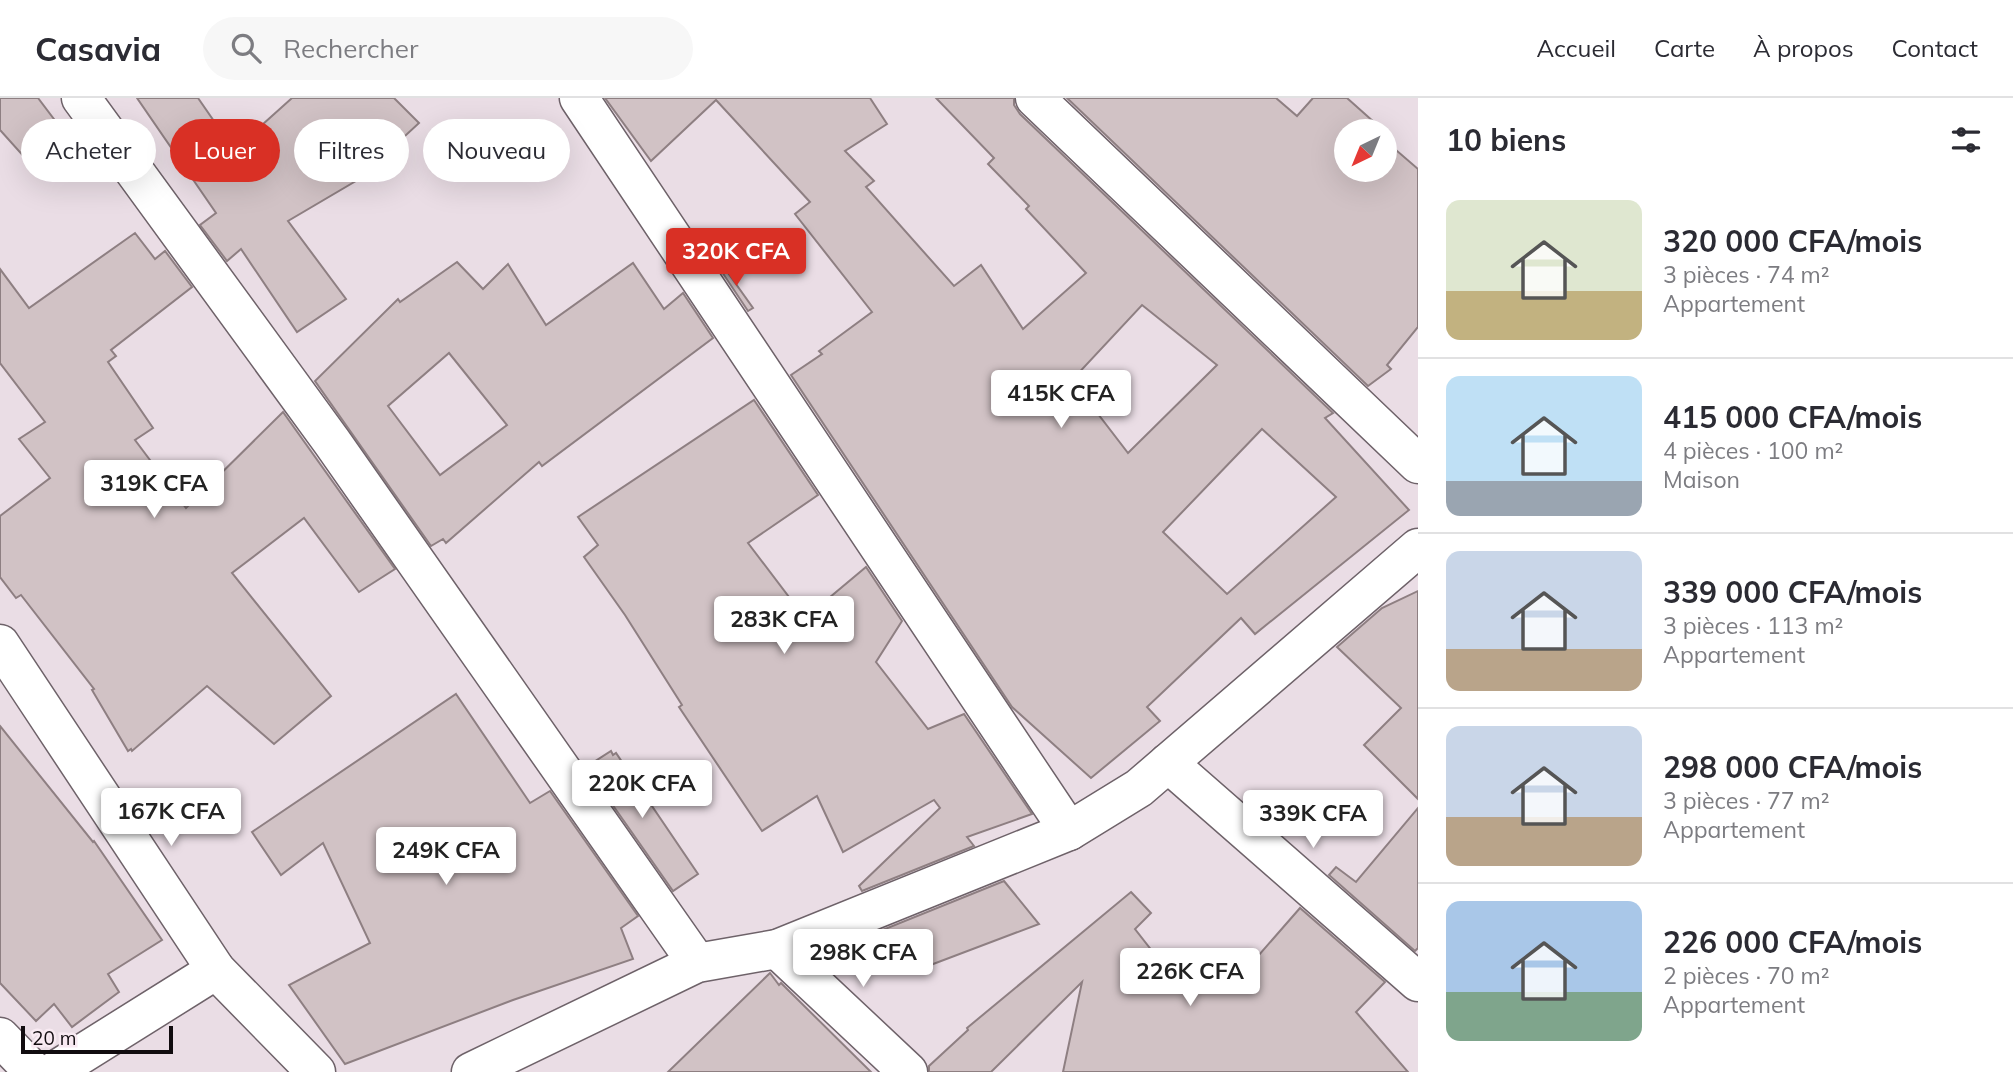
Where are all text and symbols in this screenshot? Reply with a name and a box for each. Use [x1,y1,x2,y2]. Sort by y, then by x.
search box [203,17,693,80]
text: Casavia [35,28,161,69]
icon: search [227,29,265,67]
text: Rechercher [283,32,418,65]
text: Accueil [1537,33,1616,63]
text: Carte [1654,33,1715,63]
text: À propos [1753,33,1854,63]
text: Contact [1892,33,1978,63]
chip: Acheter [21,119,156,182]
chip: Louer [170,119,280,182]
chip: Filtres [294,119,409,182]
chip: Nouveau [423,119,570,182]
north arrow [1334,119,1396,182]
map controls [1334,119,1397,182]
text: 10 biens [1446,121,1566,159]
icon: filters [1947,121,1985,159]
text: 320 000 CFA/mois [1663,222,1922,260]
pin: 320K CFA [664,228,808,288]
icon: home [1502,228,1586,312]
text: 320K CFA [682,236,790,265]
text: 3 pièces · 74 m² [1663,260,1830,289]
text: Appartement [1663,289,1805,318]
pin: 415K CFA [989,370,1133,430]
text: 415K CFA [1007,378,1115,407]
text: 415 000 CFA/mois [1663,398,1922,436]
icon: home [1502,404,1586,488]
text: 4 pièces · 100 m² [1663,436,1843,465]
pin: 319K CFA [82,460,226,520]
text: Maison [1663,465,1740,494]
text: 319K CFA [100,468,208,497]
text: 339 000 CFA/mois [1663,573,1922,611]
icon: home [1502,579,1586,663]
pin: 283K CFA [712,596,856,656]
text: 283K CFA [730,604,838,633]
text: 3 pièces · 113 m² [1663,611,1843,640]
text: Appartement [1663,640,1805,669]
text: 298 000 CFA/mois [1663,748,1922,786]
icon: home [1502,754,1586,838]
pin: 220K CFA [570,760,714,820]
text: 220K CFA [588,768,696,797]
text: 3 pièces · 77 m² [1663,786,1830,815]
pin: 167K CFA [99,788,243,848]
pin: 339K CFA [1241,790,1385,850]
text: 167K CFA [117,796,225,825]
text: 339K CFA [1259,798,1367,827]
text: Appartement [1663,815,1805,844]
pin: 249K CFA [374,828,518,887]
text: 249K CFA [392,835,500,864]
text: 226 000 CFA/mois [1663,923,1922,961]
icon: home [1502,929,1586,1013]
pin: 298K CFA [791,930,935,989]
text: 298K CFA [809,937,917,966]
pin: 226K CFA [1118,948,1262,1008]
text: 226K CFA [1136,956,1244,985]
text: 2 pièces · 70 m² [1663,961,1830,990]
text: Appartement [1663,990,1805,1019]
scale bar [21,1023,173,1055]
text: 20 m [32,1026,76,1050]

